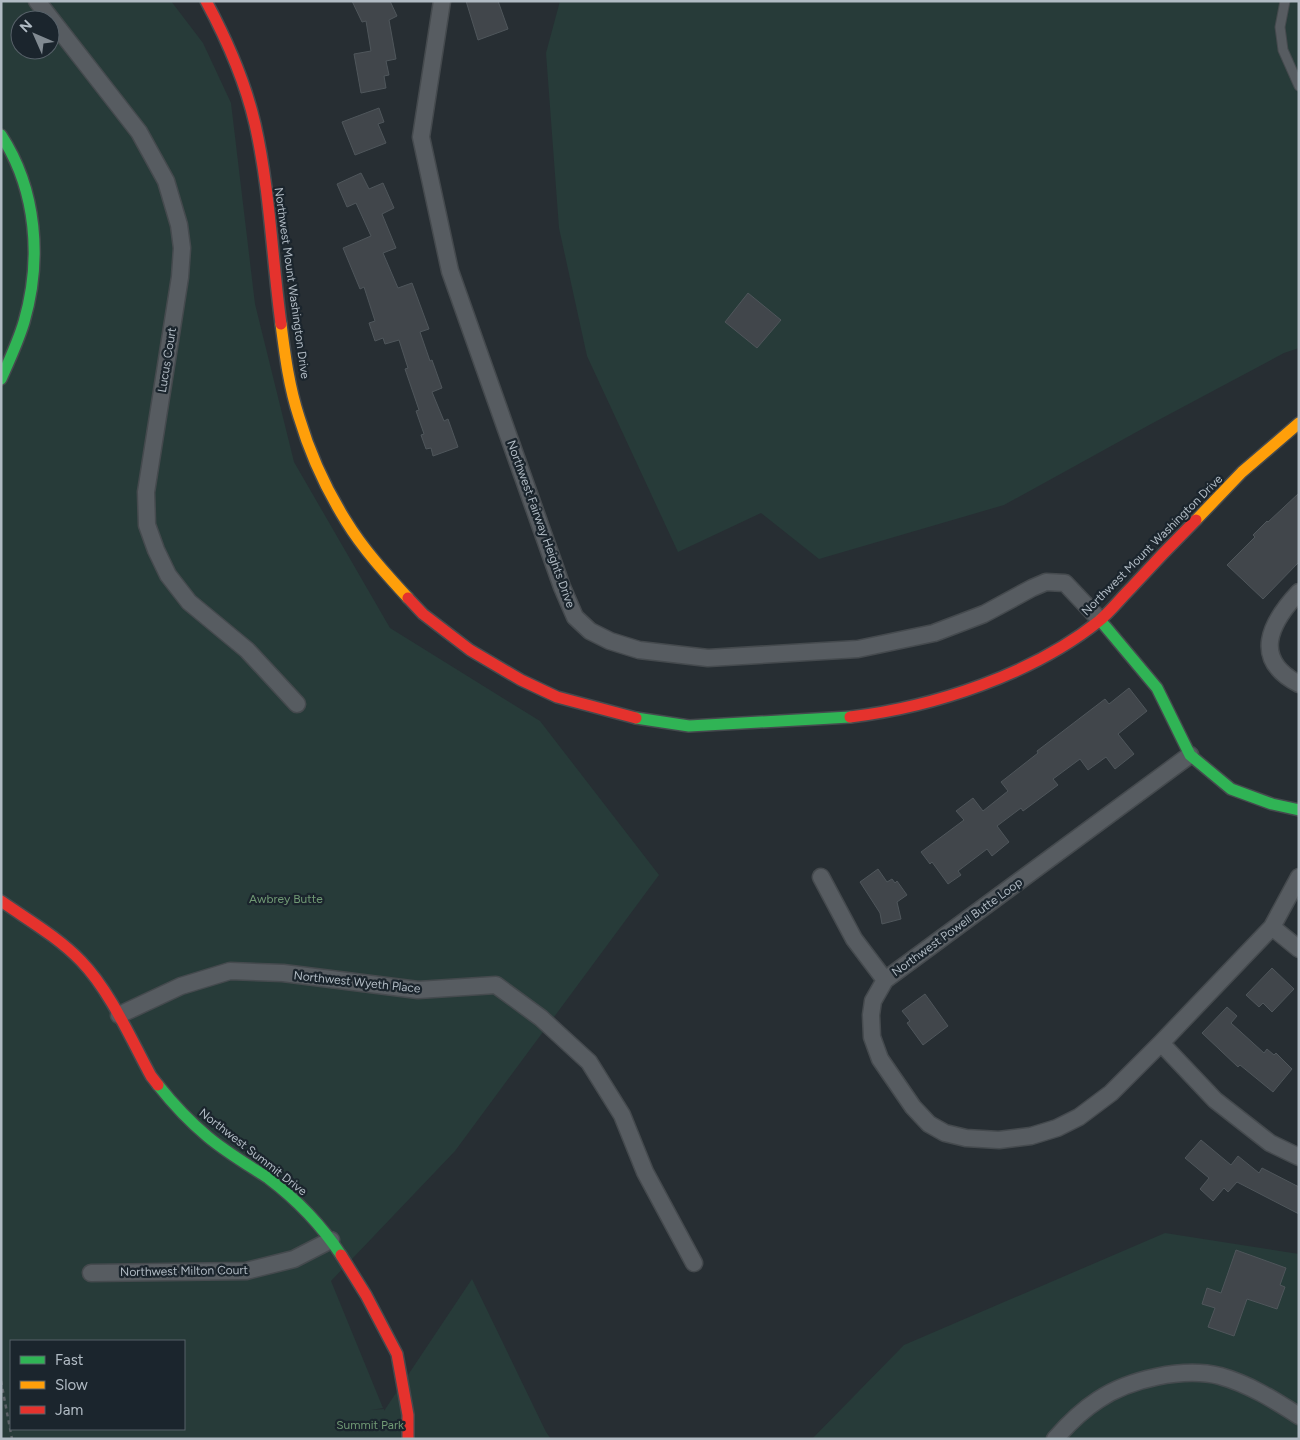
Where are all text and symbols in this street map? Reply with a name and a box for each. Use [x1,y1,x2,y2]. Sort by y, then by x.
north arrow [10,10,60,60]
text: N [16,16,36,36]
street label: Northwest Mount Washington Drive [272,186,312,380]
street label: Lucus Court [155,326,179,393]
street label: Northwest Fairway Heights Drive [504,438,578,610]
street label: Northwest Mount Washington Drive [1079,471,1226,618]
street label: Northwest Powell Butte Loop [889,875,1025,979]
park label: Awbrey Butte [249,892,323,906]
street label: Northwest Wyeth Place [293,968,422,996]
street label: Northwest Summit Drive [196,1106,310,1199]
street label: Northwest Milton Court [120,1263,249,1279]
legend [10,1340,185,1430]
text: Fast [55,1351,84,1369]
text: Slow [55,1376,88,1394]
text: Jam [55,1401,83,1419]
park label: Summit Park [336,1418,404,1432]

